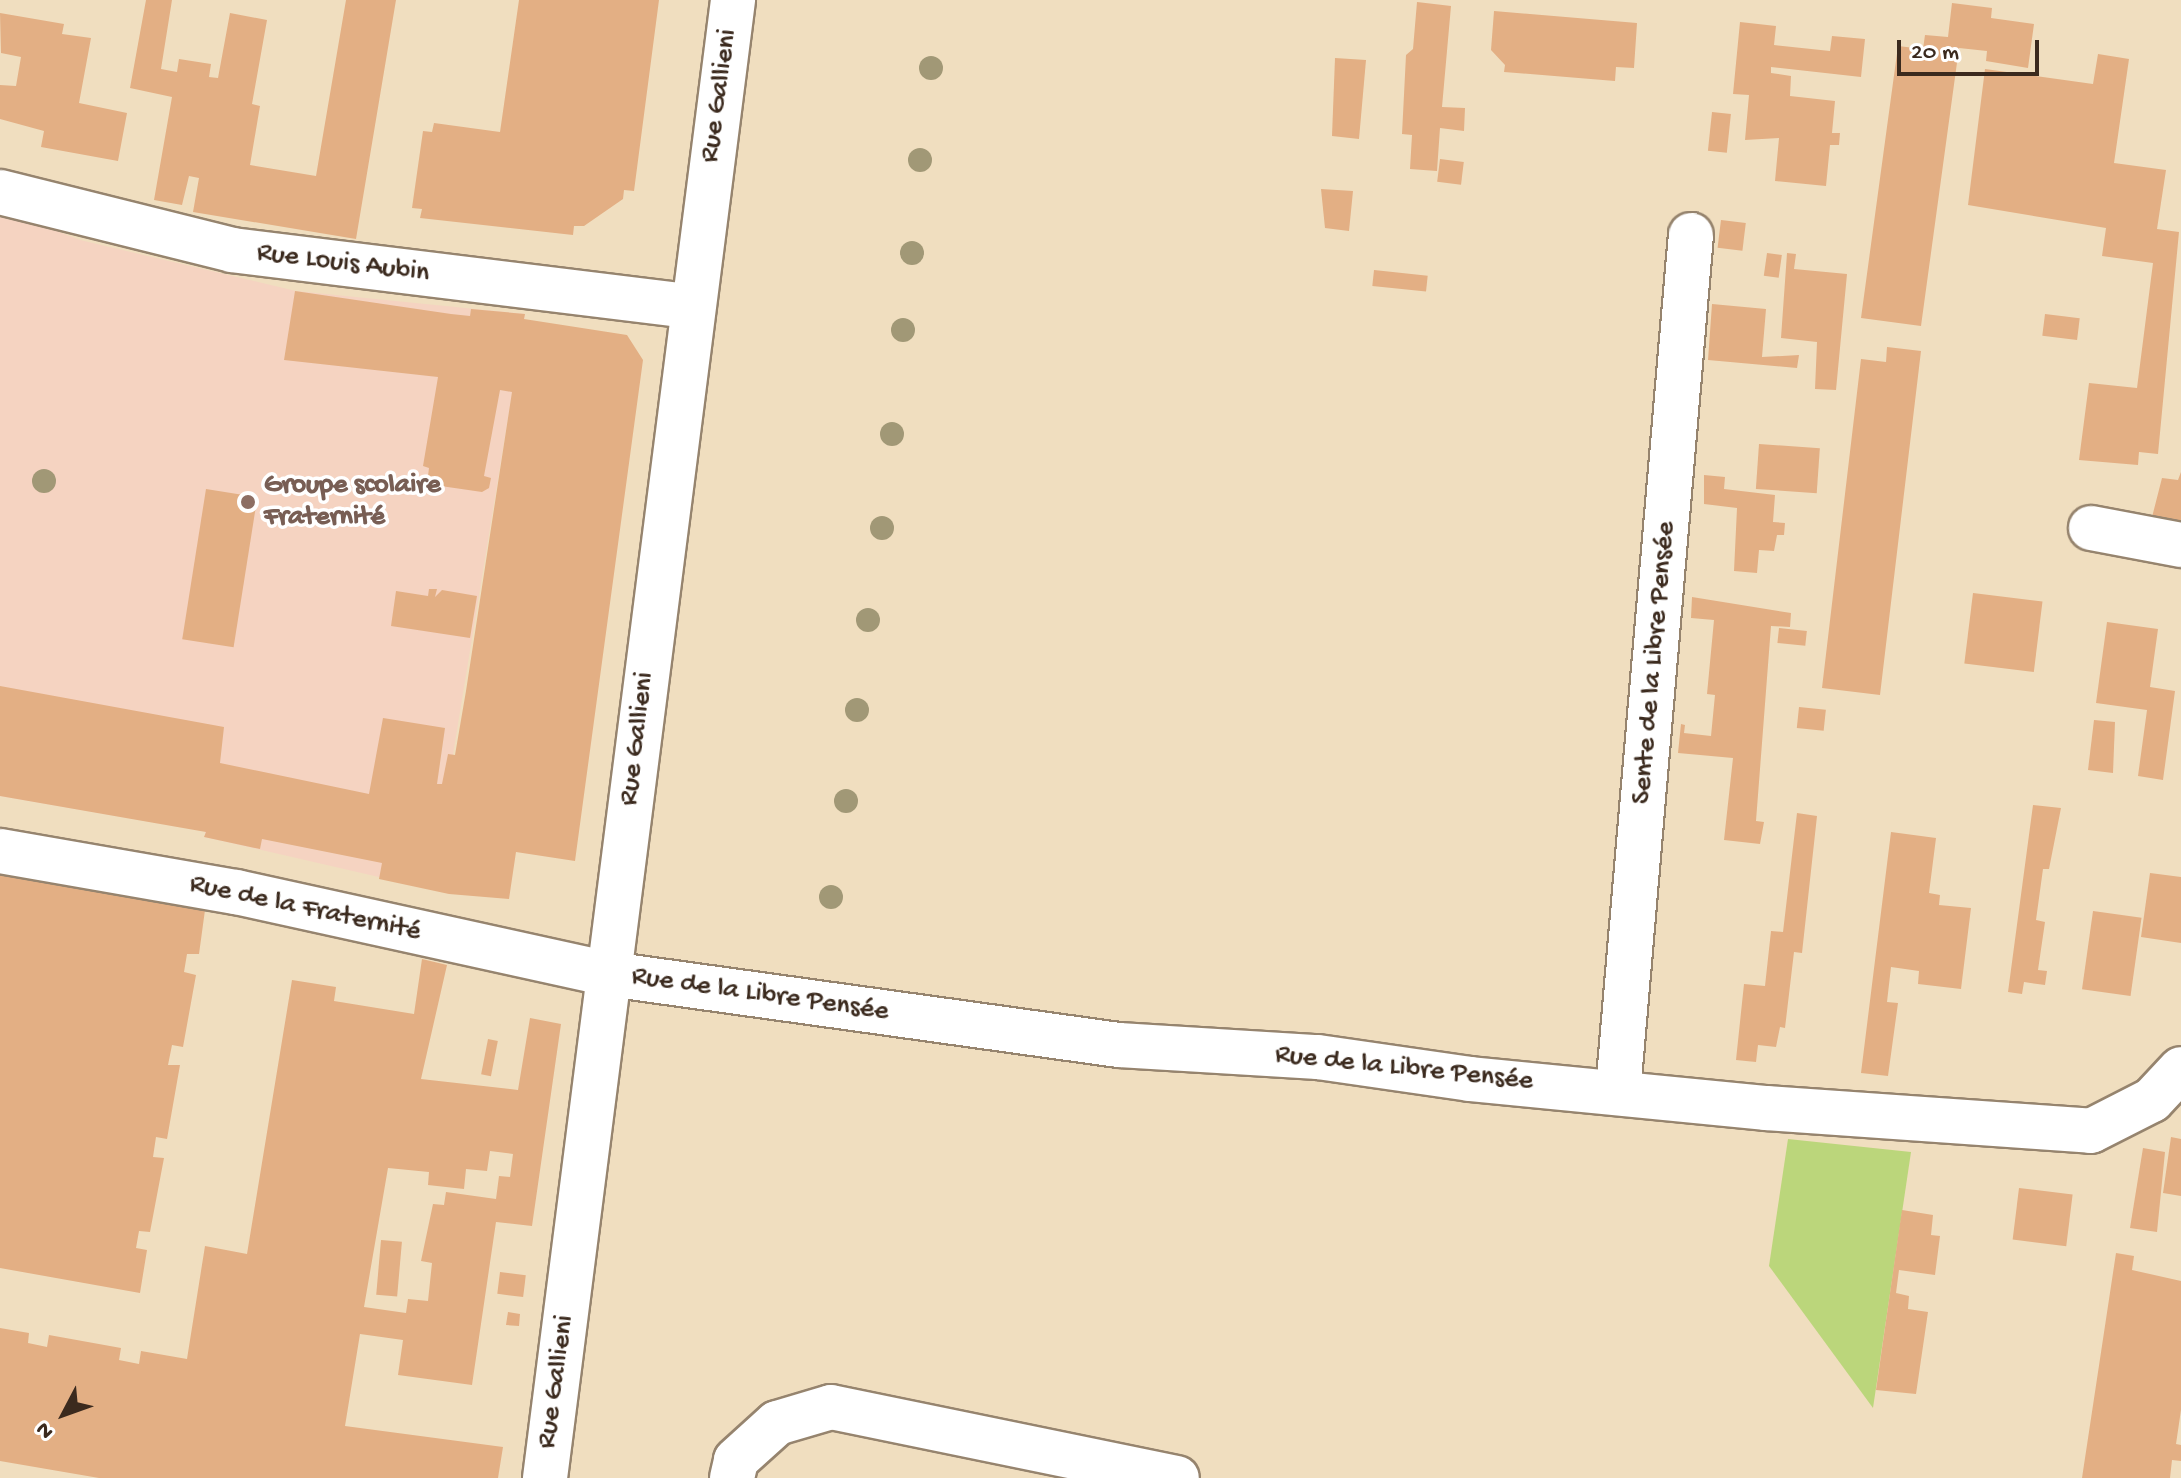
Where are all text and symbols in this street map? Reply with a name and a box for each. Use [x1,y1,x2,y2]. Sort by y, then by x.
scale bar [1901,24,2043,74]
street label: Rue Gallieni [694,27,746,165]
text: 20 m [1911,39,1959,68]
street label: Rue Louis Aubin [255,237,431,291]
place label: Groupe scolaire Fraternité [264,469,441,535]
marker: Groupe scolaire Fraternité [239,493,257,511]
street label: Sente de la Libre Pensée [1626,520,1684,806]
street label: Rue Gallieni [613,670,663,808]
street label: Rue de la Fraternité [186,868,424,950]
street label: Rue de la Libre Pensée [629,960,891,1030]
street label: Rue de la Libre Pensée [1273,1039,1535,1099]
street label: Rue Gallieni [531,1313,583,1451]
north arrow [24,1374,104,1454]
text: N [31,1416,60,1444]

